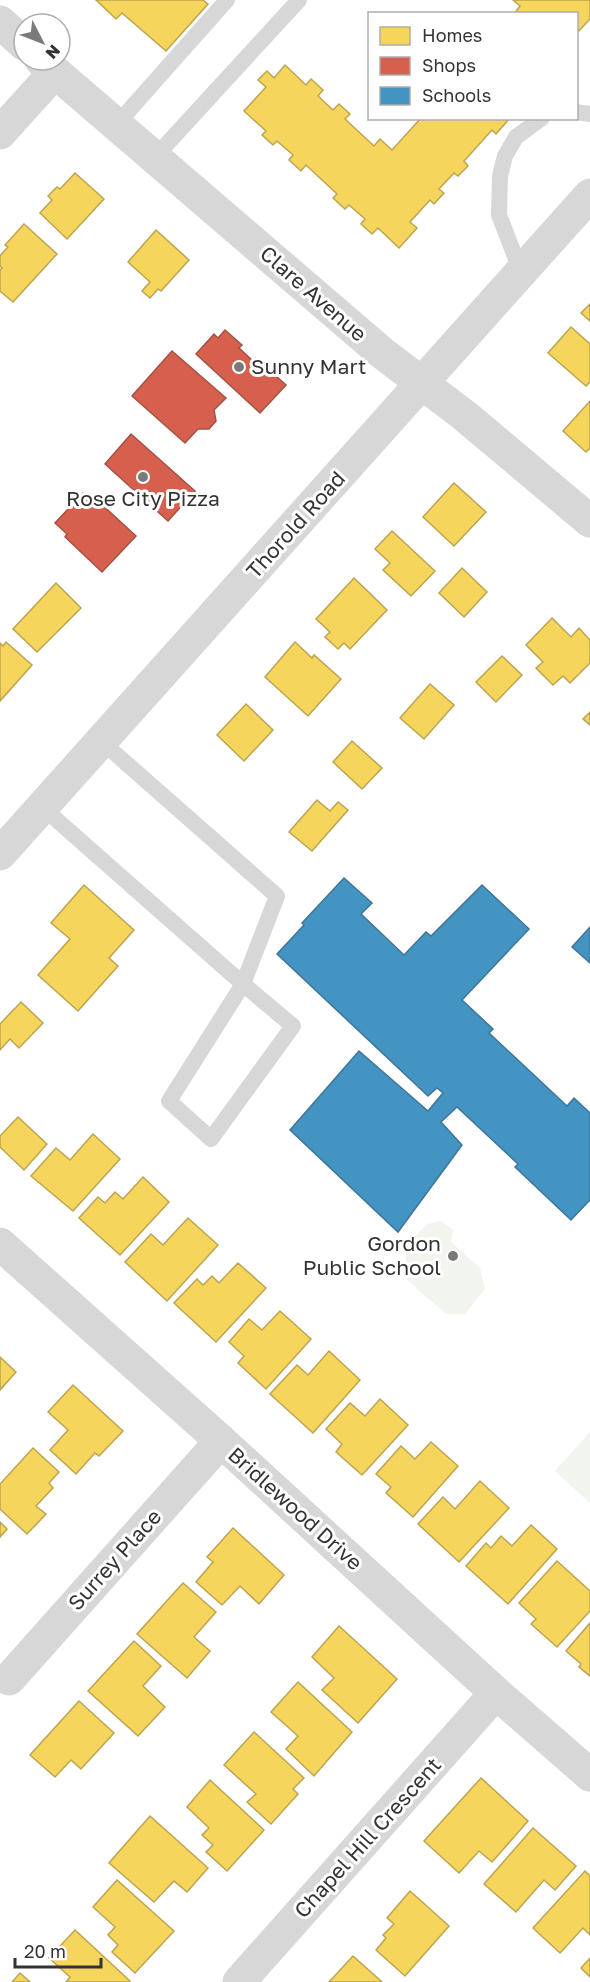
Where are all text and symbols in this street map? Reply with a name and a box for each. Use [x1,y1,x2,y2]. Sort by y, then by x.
north arrow [12,12,72,72]
legend [368,12,578,120]
text: Homes [422,24,482,46]
text: N [42,41,65,63]
text: Shops [422,54,476,76]
text: Schools [422,84,491,106]
street label: Clare Avenue [255,240,372,346]
place label: Sunny Mart [251,353,367,379]
marker: Sunny Mart [232,360,246,374]
street label: Thorold Road [240,465,350,583]
marker: Rose City Pizza [136,470,150,484]
place label: Rose City Pizza [66,485,220,511]
place label: Gordon Public School [303,1230,441,1280]
marker: Gordon Public School [446,1249,460,1263]
street label: Bridlewood Drive [223,1441,368,1575]
street label: Surrey Place [62,1503,166,1615]
street label: Chapel Hill Crescent [288,1752,446,1923]
scale bar [15,1931,100,1969]
text: 20 m [24,1940,66,1962]

